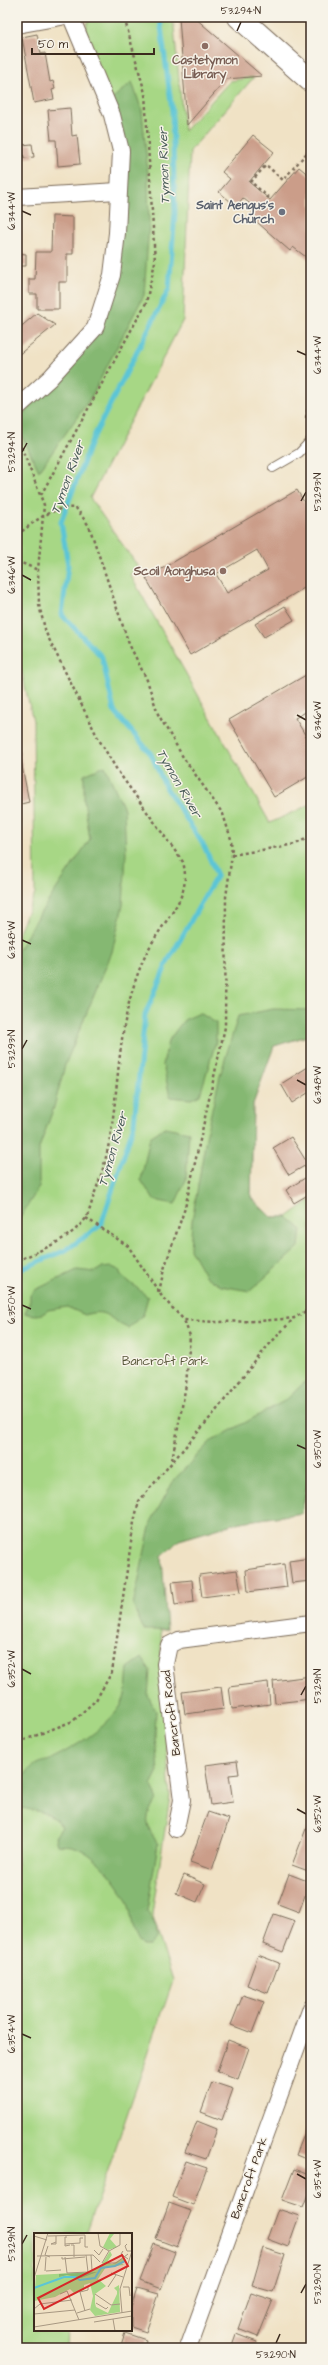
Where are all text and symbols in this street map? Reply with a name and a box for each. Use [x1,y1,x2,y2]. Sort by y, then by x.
text: 53.294°N [221,4,261,18]
scale bar [32,30,154,56]
text: 50 m [38,36,69,53]
marker: Castetymon Library [200,41,210,51]
place label: Castetymon Library [172,52,238,84]
water label: Tymon River [154,126,175,205]
text: 6.344°W [5,191,19,230]
place label: Saint Aengus's Church [195,197,275,228]
marker: Saint Aengus's Church [277,207,287,217]
text: 6.344°W [311,335,325,374]
text: 53.294°N [5,432,19,472]
water label: Tymon River [46,437,91,517]
text: 53.293°N [311,473,325,511]
text: 6.346°W [5,556,19,594]
place label: Scoil Aonghusa [133,563,216,582]
marker: Scoil Aonghusa [218,566,228,576]
text: 6.346°W [311,701,325,739]
water label: Tymon River [151,746,207,823]
text: 6.348°W [5,921,19,959]
text: 53.293°N [5,1030,19,1068]
text: 6.348°W [311,1066,325,1104]
water label: Tymon River [94,1108,134,1189]
text: 6.350°W [5,1286,19,1324]
park label: Bancroft Park [122,1353,209,1370]
text: 6.350°W [311,1430,325,1468]
text: 6.352°W [5,1650,19,1688]
street label: Bancroft Road [158,1669,185,1757]
text: 53.291°N [311,1669,325,1703]
text: 6.352°W [311,1795,325,1833]
text: 6.354°W [5,2014,19,2053]
street label: Bancroft Park [227,2134,272,2222]
text: 6.354°W [311,2159,325,2198]
text: 53.291°N [5,2227,19,2261]
inset map [34,2233,132,2331]
text: 53.290°N [311,2264,325,2304]
text: 53.290°N [256,2348,296,2362]

